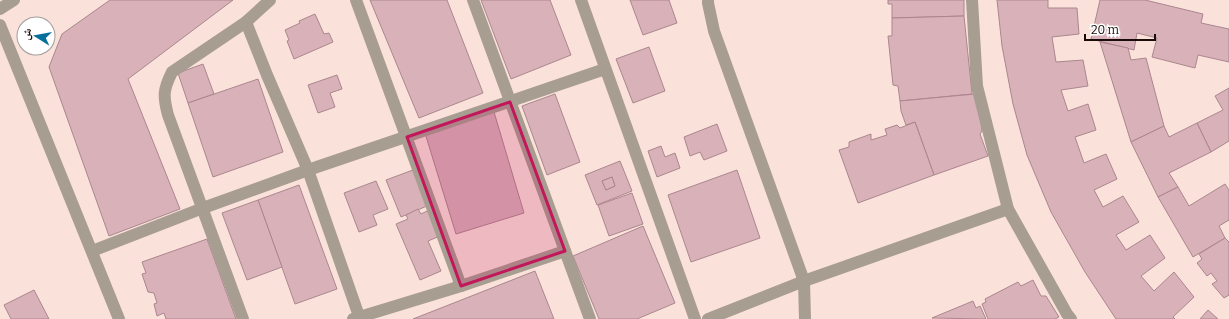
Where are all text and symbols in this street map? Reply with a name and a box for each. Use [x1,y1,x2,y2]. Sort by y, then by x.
north arrow [16,16,56,56]
scale bar [1085,16,1155,42]
text: 20 m [1091,23,1120,37]
text: ش [19,27,35,41]

